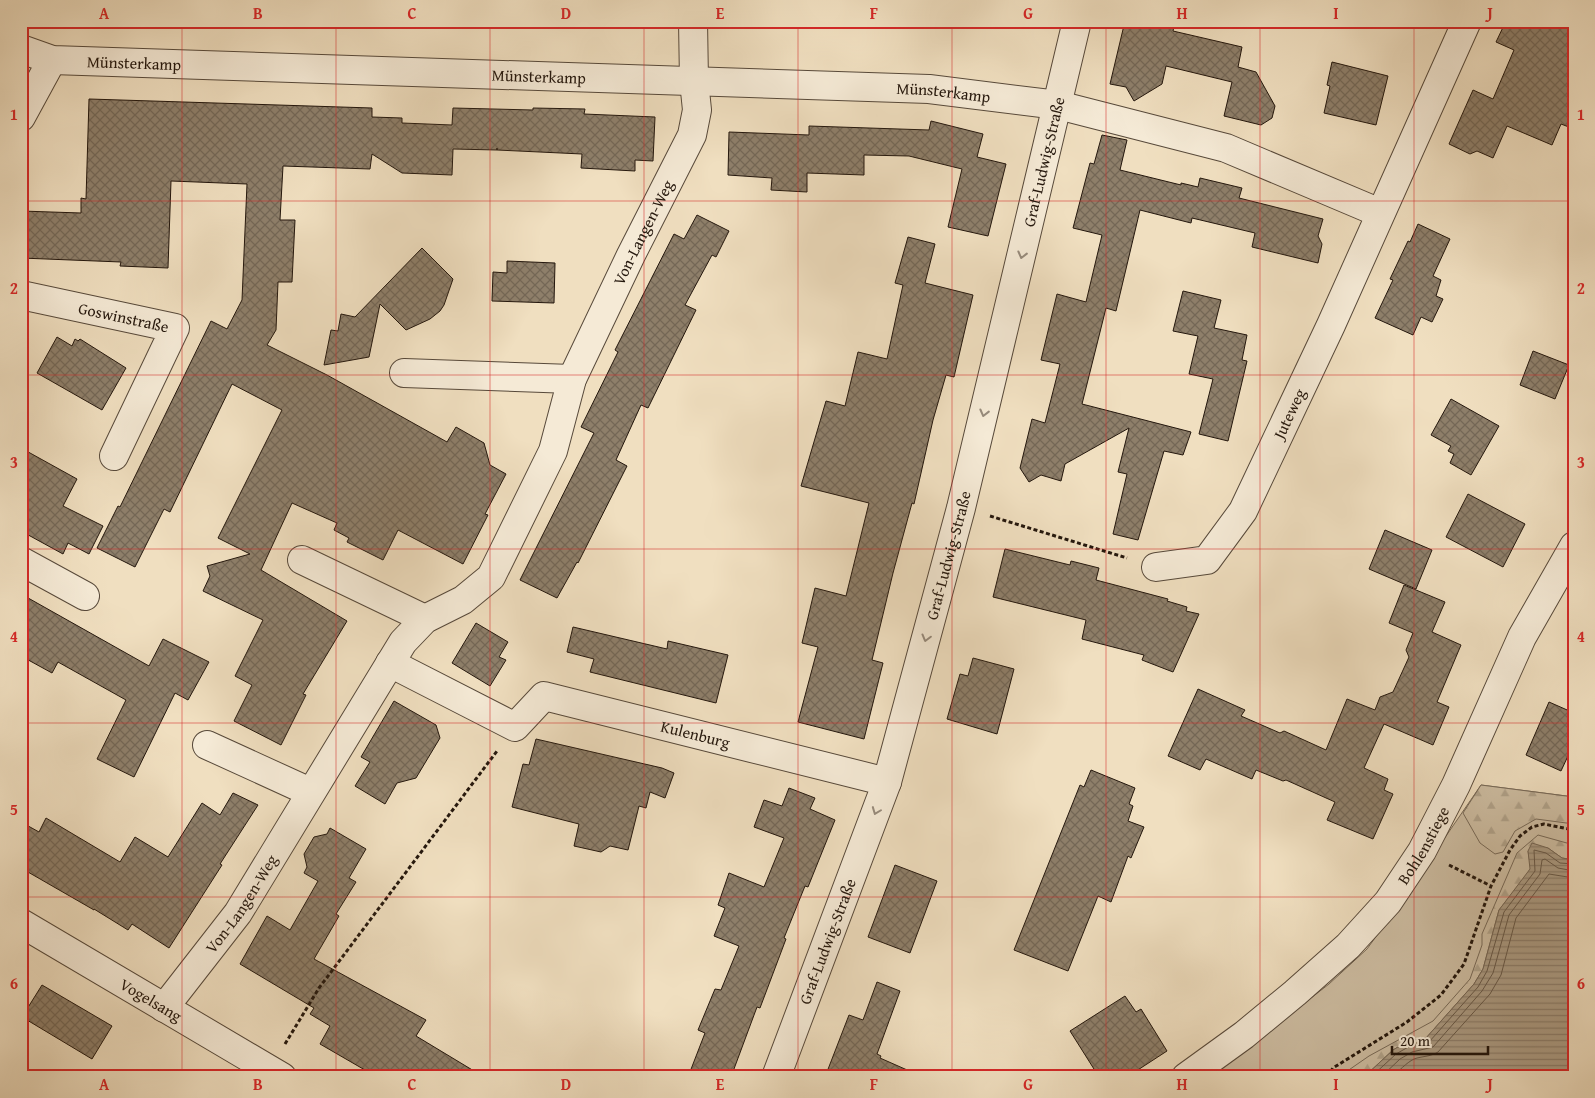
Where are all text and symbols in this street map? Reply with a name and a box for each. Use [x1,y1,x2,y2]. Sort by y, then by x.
text: A [99,1,110,25]
text: B [253,1,263,25]
text: C [407,1,417,25]
text: D [561,1,571,25]
text: E [716,1,725,25]
text: F [870,1,878,25]
text: G [1023,1,1033,25]
text: H [1176,1,1188,25]
text: I [1333,1,1339,25]
text: J [1484,1,1493,25]
street label: Münsterkamp [87,49,182,76]
street label: Münsterkamp [491,63,587,90]
street label: Münsterkamp [896,76,992,109]
street label: Graf-Ludwig-Straße [1016,94,1071,229]
text: 1 [10,102,18,126]
text: 1 [1577,102,1585,126]
street label: Von-Langen-Weg [606,176,679,289]
one-way arrow [1017,250,1028,259]
text: 2 [10,276,18,300]
text: 2 [1577,276,1585,300]
street label: Goswinstraße [76,296,171,338]
street label: Juteweg [1266,384,1311,445]
one-way arrow [979,408,990,417]
text: 3 [10,450,18,474]
text: 3 [1577,450,1585,474]
street label: Graf-Ludwig-Straße [919,488,977,623]
text: 4 [10,624,18,648]
text: 4 [1577,624,1585,648]
one-way arrow [921,633,932,642]
street label: Kulenburg [658,714,733,754]
text: 5 [10,797,18,821]
text: 5 [1577,797,1585,821]
street label: Bohlenstiege [1391,802,1455,889]
one-way arrow [872,806,882,815]
street label: Von-Langen-Weg [199,849,283,958]
street label: Graf-Ludwig-Straße [792,875,862,1008]
text: 6 [10,971,18,995]
text: 6 [1577,971,1585,995]
street label: Vogelsang [115,972,187,1028]
scale bar [1392,1023,1489,1055]
text: 20 m [1400,1030,1431,1051]
text: A [99,1072,110,1096]
text: B [253,1072,263,1096]
text: C [407,1072,417,1096]
text: D [561,1072,571,1096]
text: E [716,1072,725,1096]
text: F [870,1072,878,1096]
text: G [1023,1072,1033,1096]
text: H [1176,1072,1188,1096]
text: I [1333,1072,1339,1096]
text: J [1484,1072,1493,1096]

